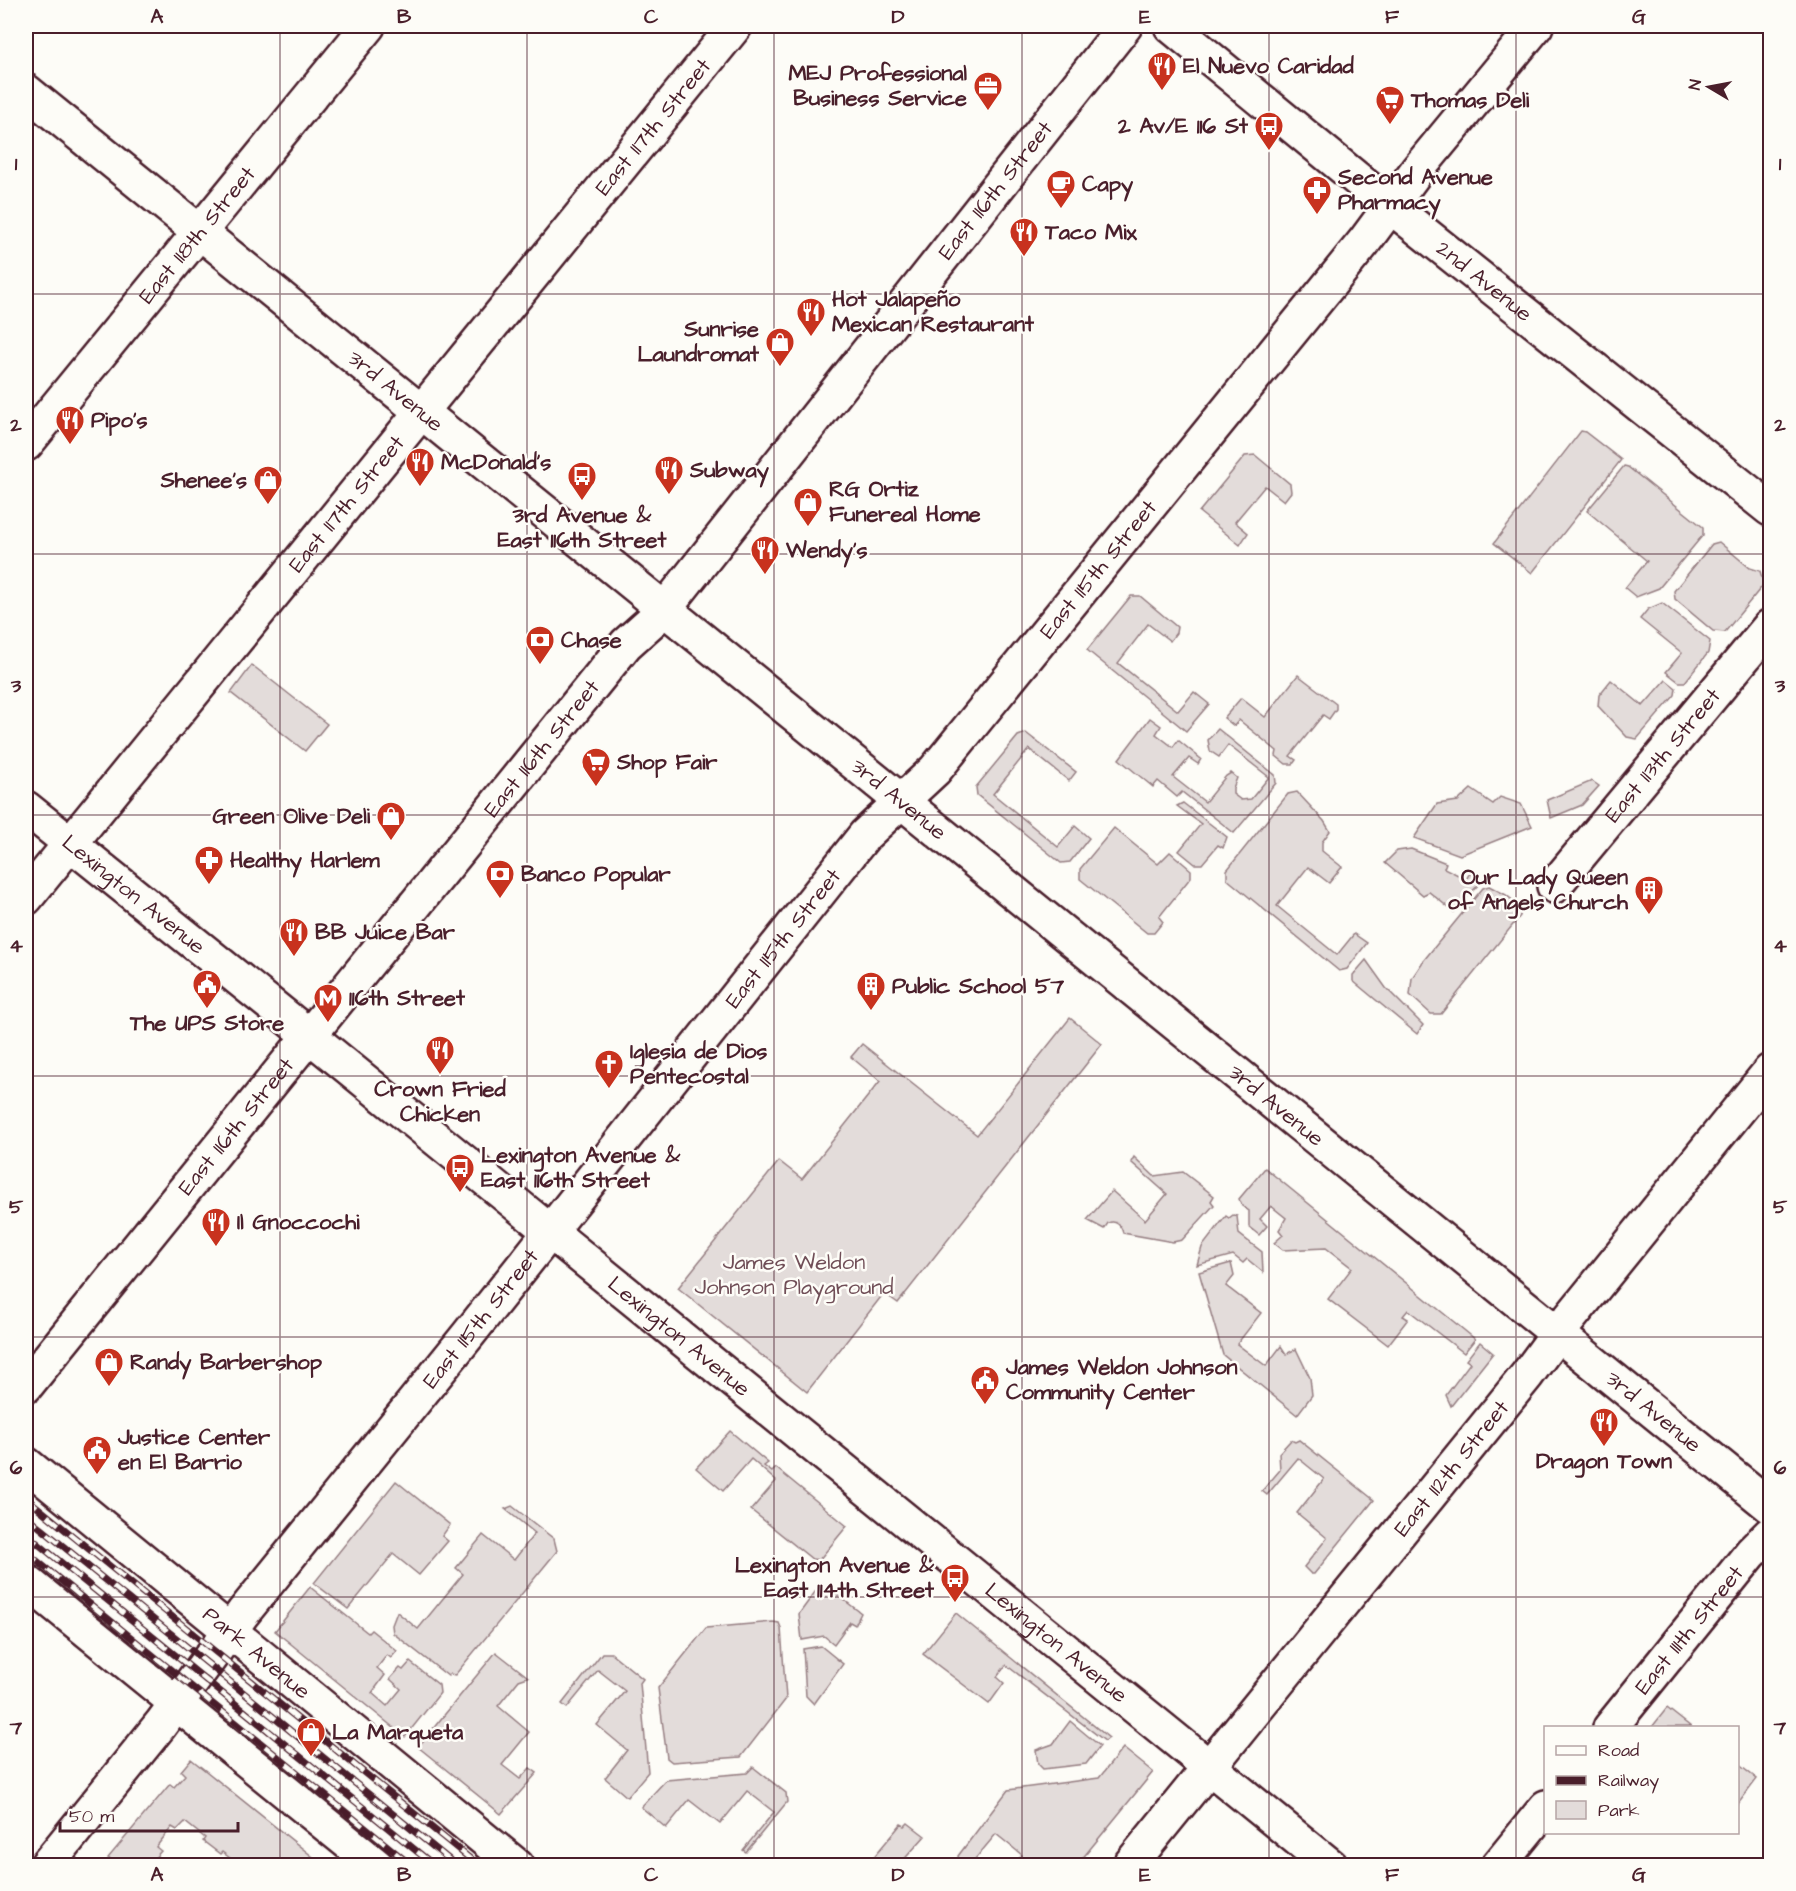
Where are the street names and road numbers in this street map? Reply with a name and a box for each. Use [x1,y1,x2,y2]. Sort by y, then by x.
street label: East 117th Street [588,51,718,202]
street label: East 116th Street [931,114,1060,266]
street label: East 118th Street [131,160,263,310]
street label: 2nd Avenue [1430,233,1539,329]
street label: 3rd Avenue [341,343,450,439]
street label: East 117th Street [281,429,412,579]
street label: East 115th Street [1032,493,1164,645]
street label: East 116th Street [476,673,607,824]
street label: East 113th Street [1598,681,1728,829]
street label: 3rd Avenue [844,751,953,847]
street label: Lexington Avenue [55,827,212,962]
street label: East 115th Street [718,862,848,1015]
street label: East 116th Street [171,1051,301,1202]
street label: 3rd Avenue [1222,1057,1331,1154]
street label: East 115th Street [415,1242,546,1395]
street label: Lexington Avenue [601,1269,757,1404]
street label: 3rd Avenue [1599,1363,1708,1460]
street label: East 112th Street [1387,1393,1516,1543]
street label: East 111th Street [1627,1559,1751,1701]
street label: Lexington Avenue [978,1575,1134,1710]
street label: Park Avenue [196,1599,317,1706]

